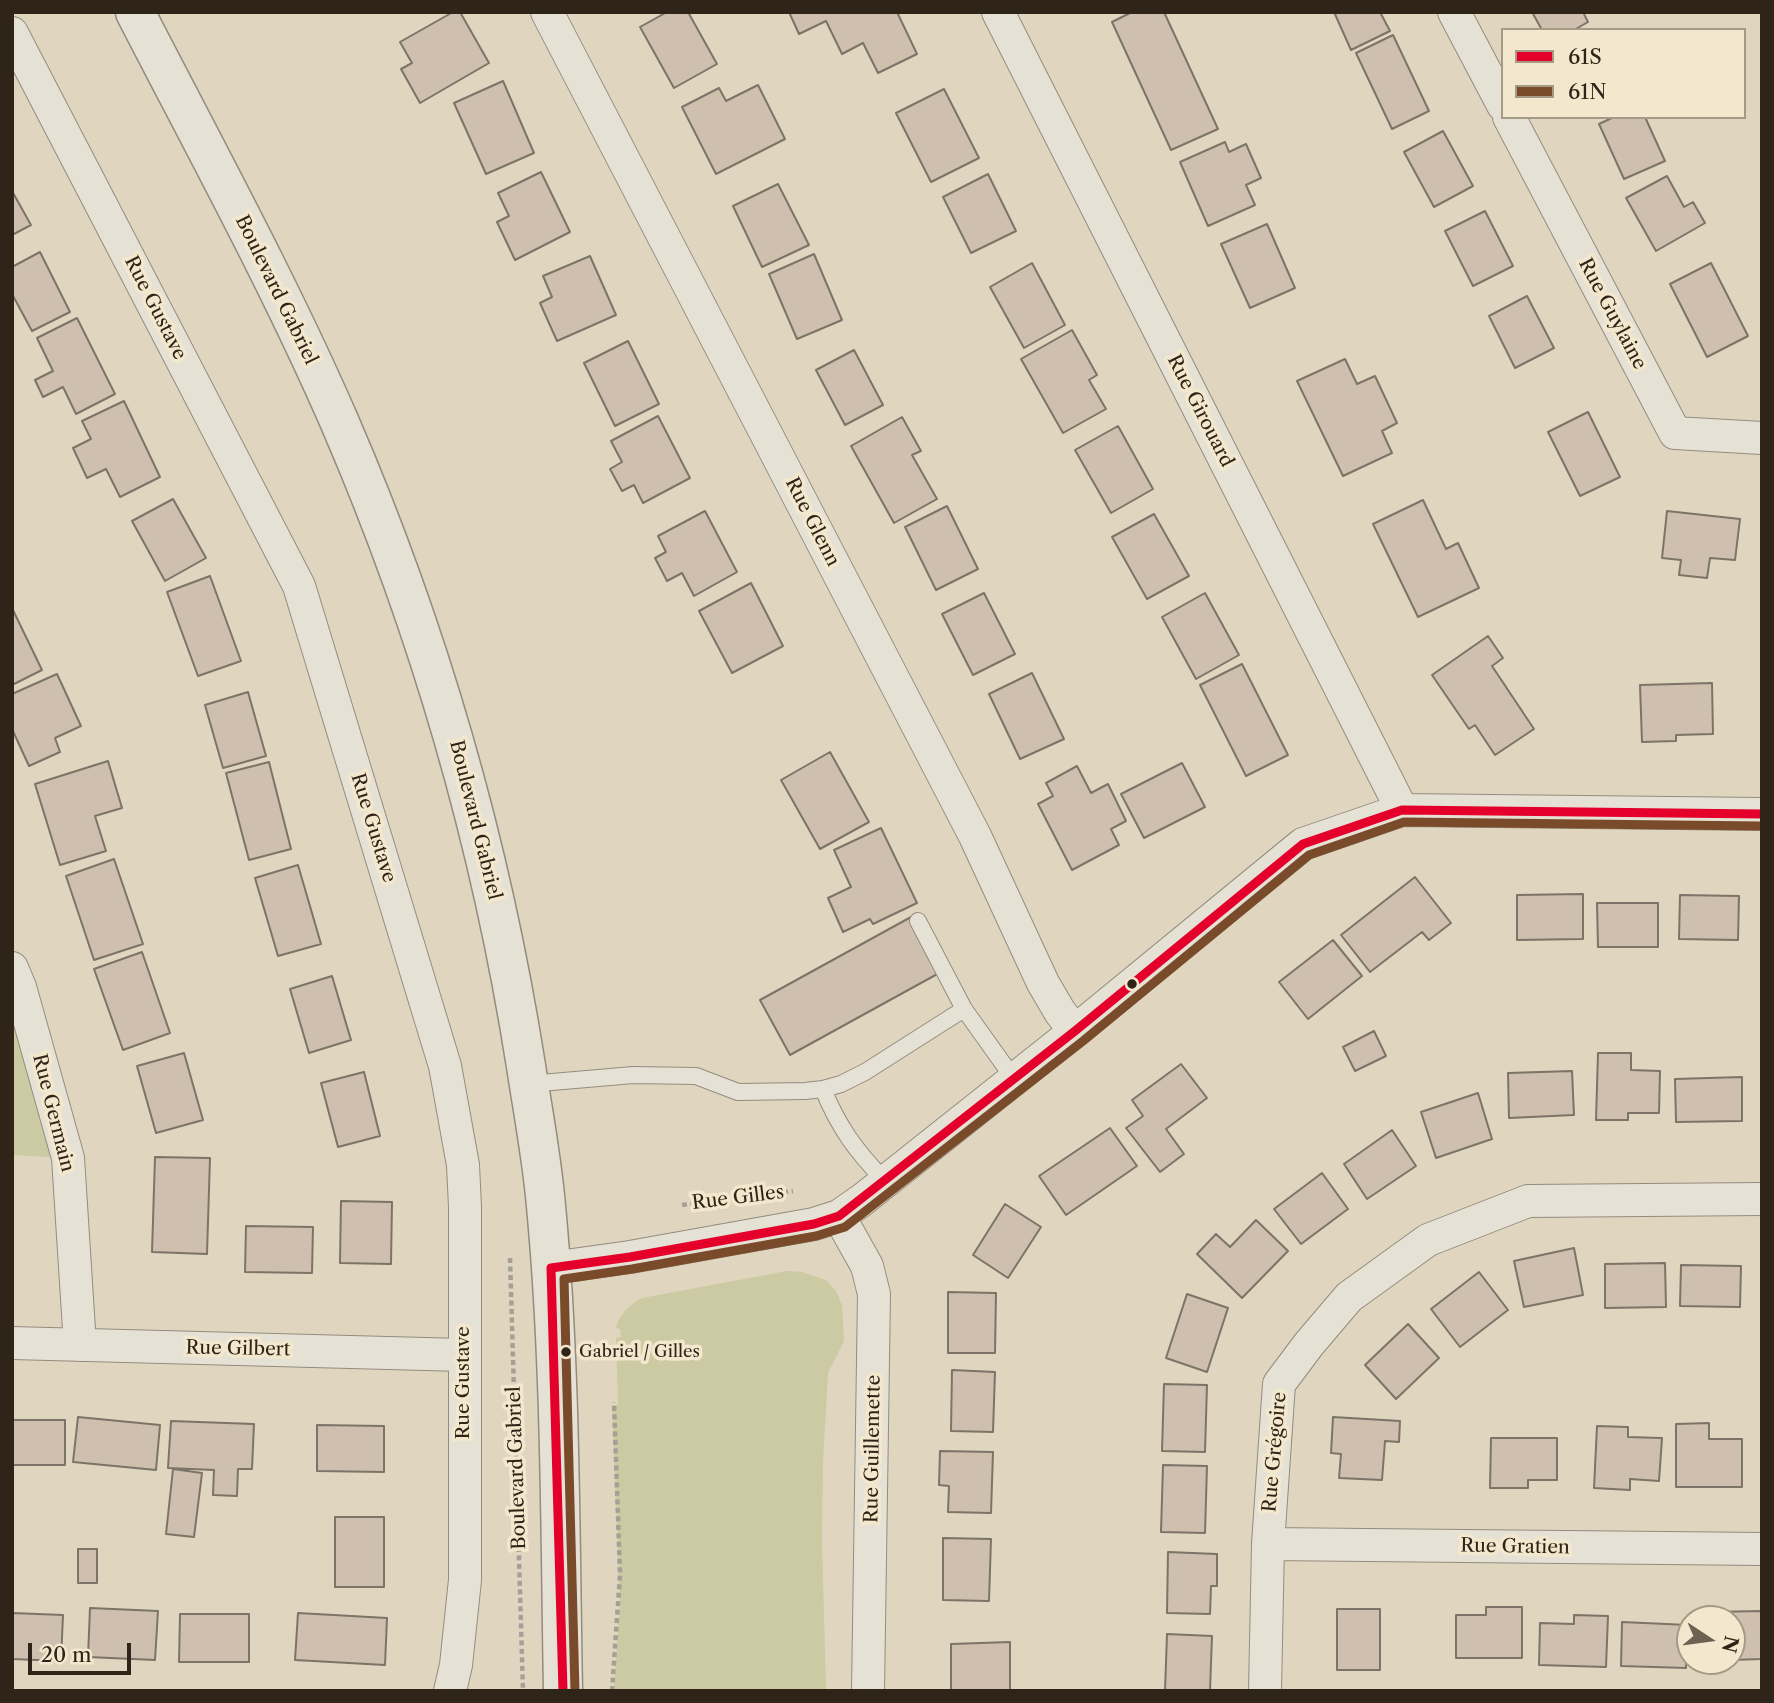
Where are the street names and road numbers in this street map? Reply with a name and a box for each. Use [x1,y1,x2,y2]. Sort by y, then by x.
street label: Boulevard Gabriel [230,211,322,369]
street label: Rue Gustave [119,252,191,364]
street label: Rue Guylaine [1573,255,1651,373]
street label: Rue Girouard [1162,351,1238,471]
street label: Rue Glenn [780,474,844,570]
street label: Boulevard Gabriel [444,738,506,902]
street label: Rue Gustave [346,771,400,885]
street label: Rue Germain [27,1052,79,1174]
street label: Rue Gilles [691,1181,785,1215]
street label: Rue Gustave [453,1326,475,1440]
street label: Rue Gilbert [185,1337,291,1361]
street label: Rue Guillemette [860,1375,886,1523]
street label: Boulevard Gabriel [503,1386,531,1550]
street label: Rue Grégoire [1258,1391,1292,1513]
street label: Rue Gratien [1460,1535,1570,1559]

